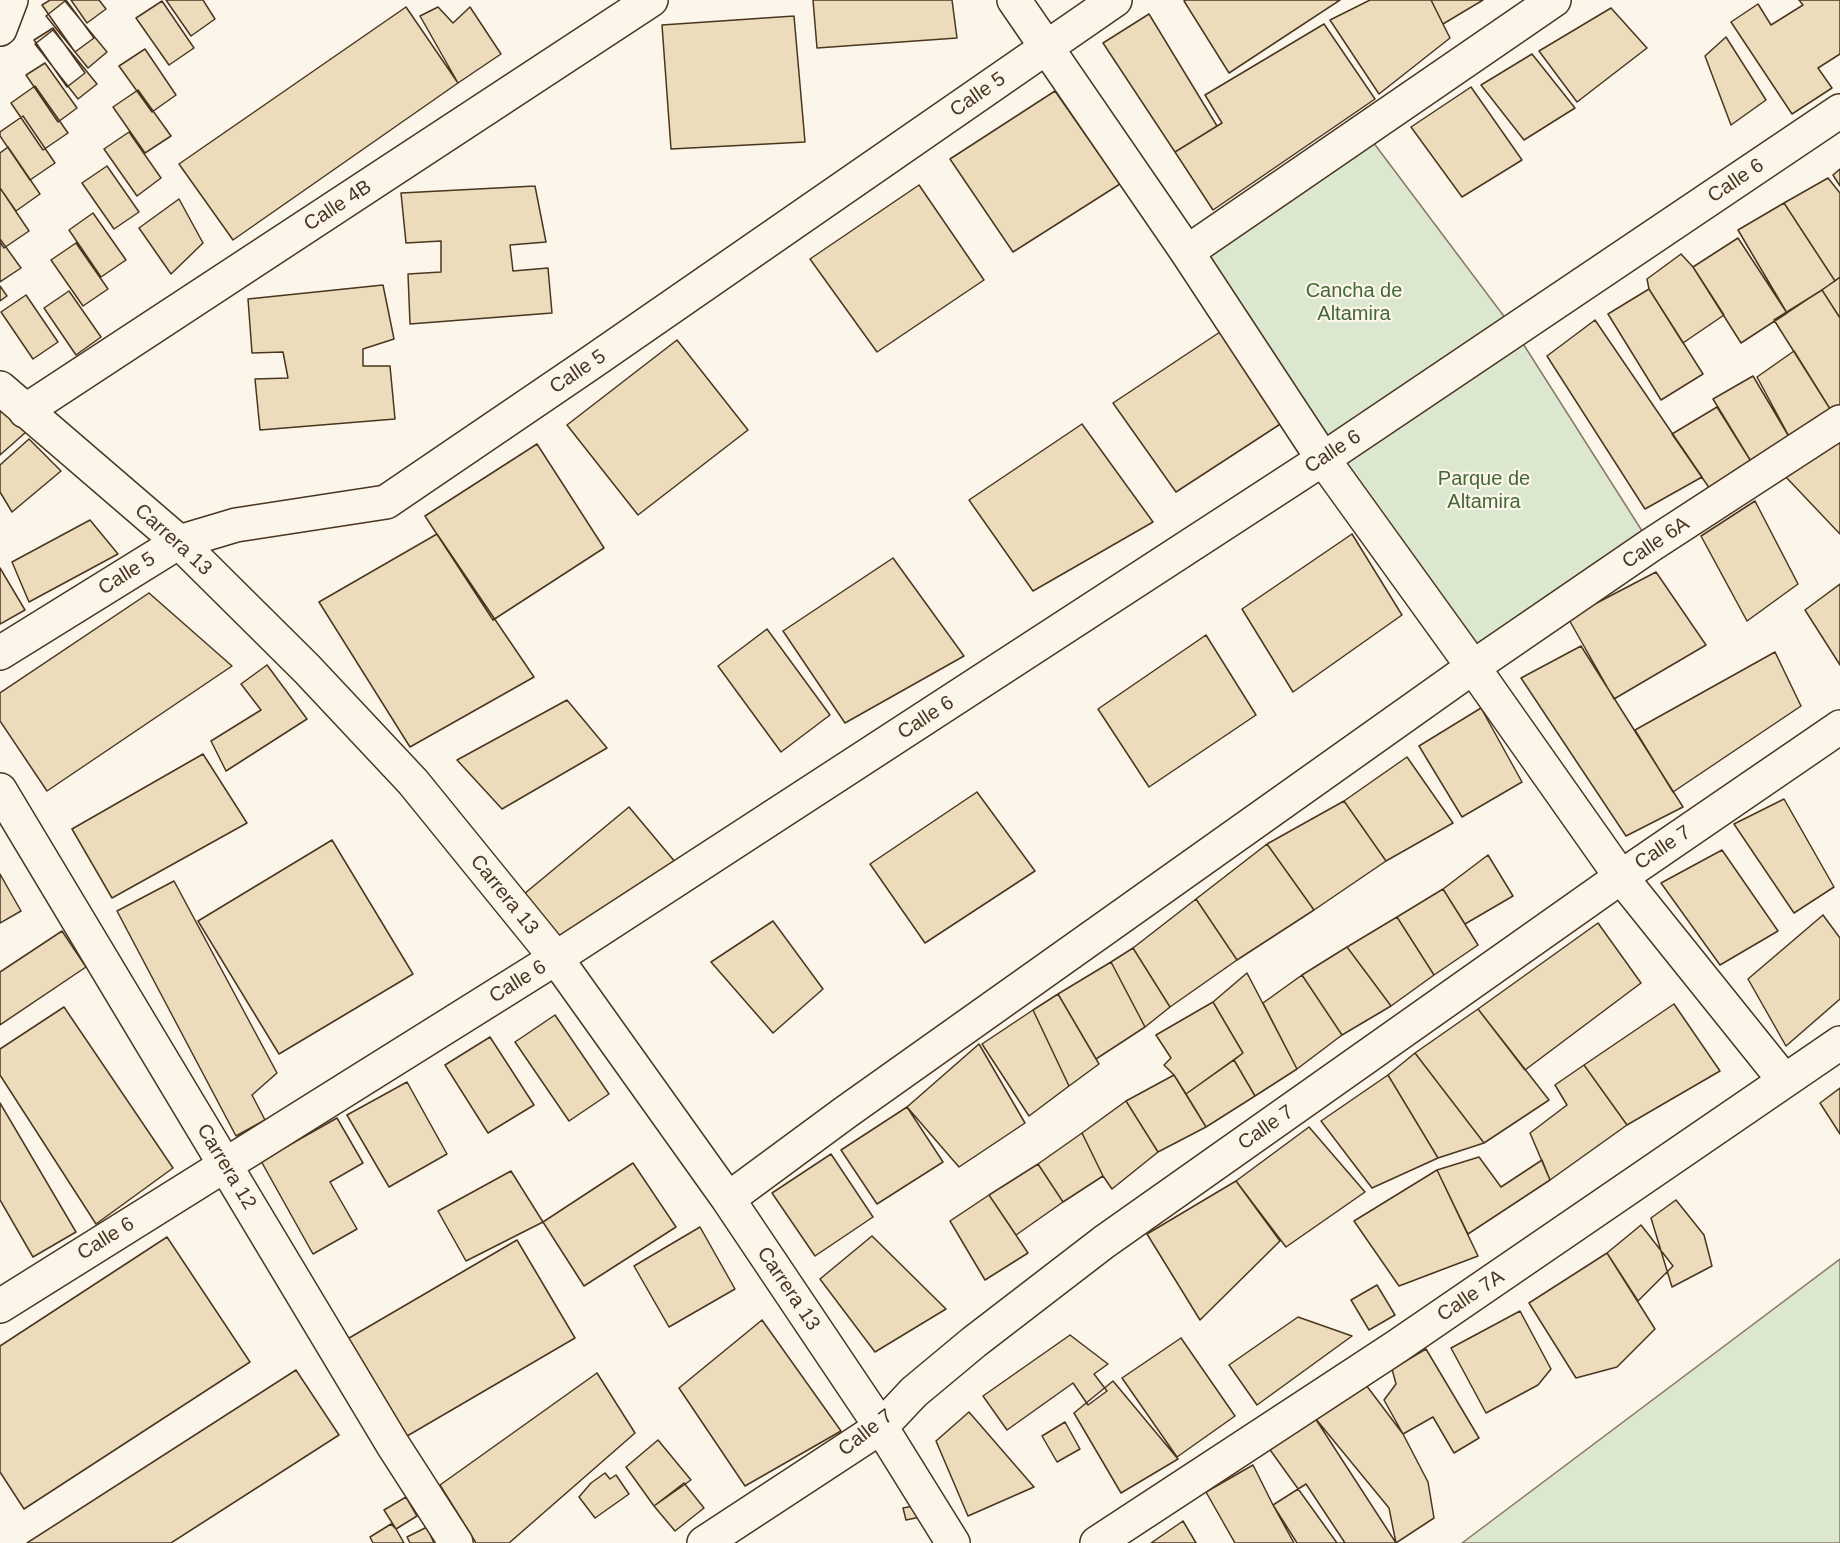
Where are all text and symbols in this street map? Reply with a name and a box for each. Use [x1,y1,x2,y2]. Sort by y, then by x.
street label: Calle 5 [946,67,1010,123]
street label: Calle 6 [1703,154,1769,208]
street label: Calle 4B [300,175,376,237]
park label: Cancha de Altamira [1306,279,1402,326]
street label: Calle 5 [545,345,611,399]
street label: Calle 6 [1300,425,1366,479]
park label: Parque de Altamira [1438,467,1530,514]
street label: Carrera 13 [129,499,217,581]
street label: Calle 6A [1618,512,1694,574]
street label: Calle 5 [94,547,160,601]
street label: Calle 6 [893,691,959,745]
street label: Calle 7 [1630,821,1696,875]
street label: Carrera 13 [465,850,543,940]
street label: Calle 6 [485,955,551,1009]
street label: Calle 7 [1234,1100,1298,1156]
street label: Carrera 12 [191,1120,261,1214]
street label: Calle 6 [73,1212,139,1266]
street label: Carrera 13 [751,1243,825,1335]
street label: Calle 7A [1433,1265,1509,1327]
street label: Calle 7 [834,1404,898,1462]

